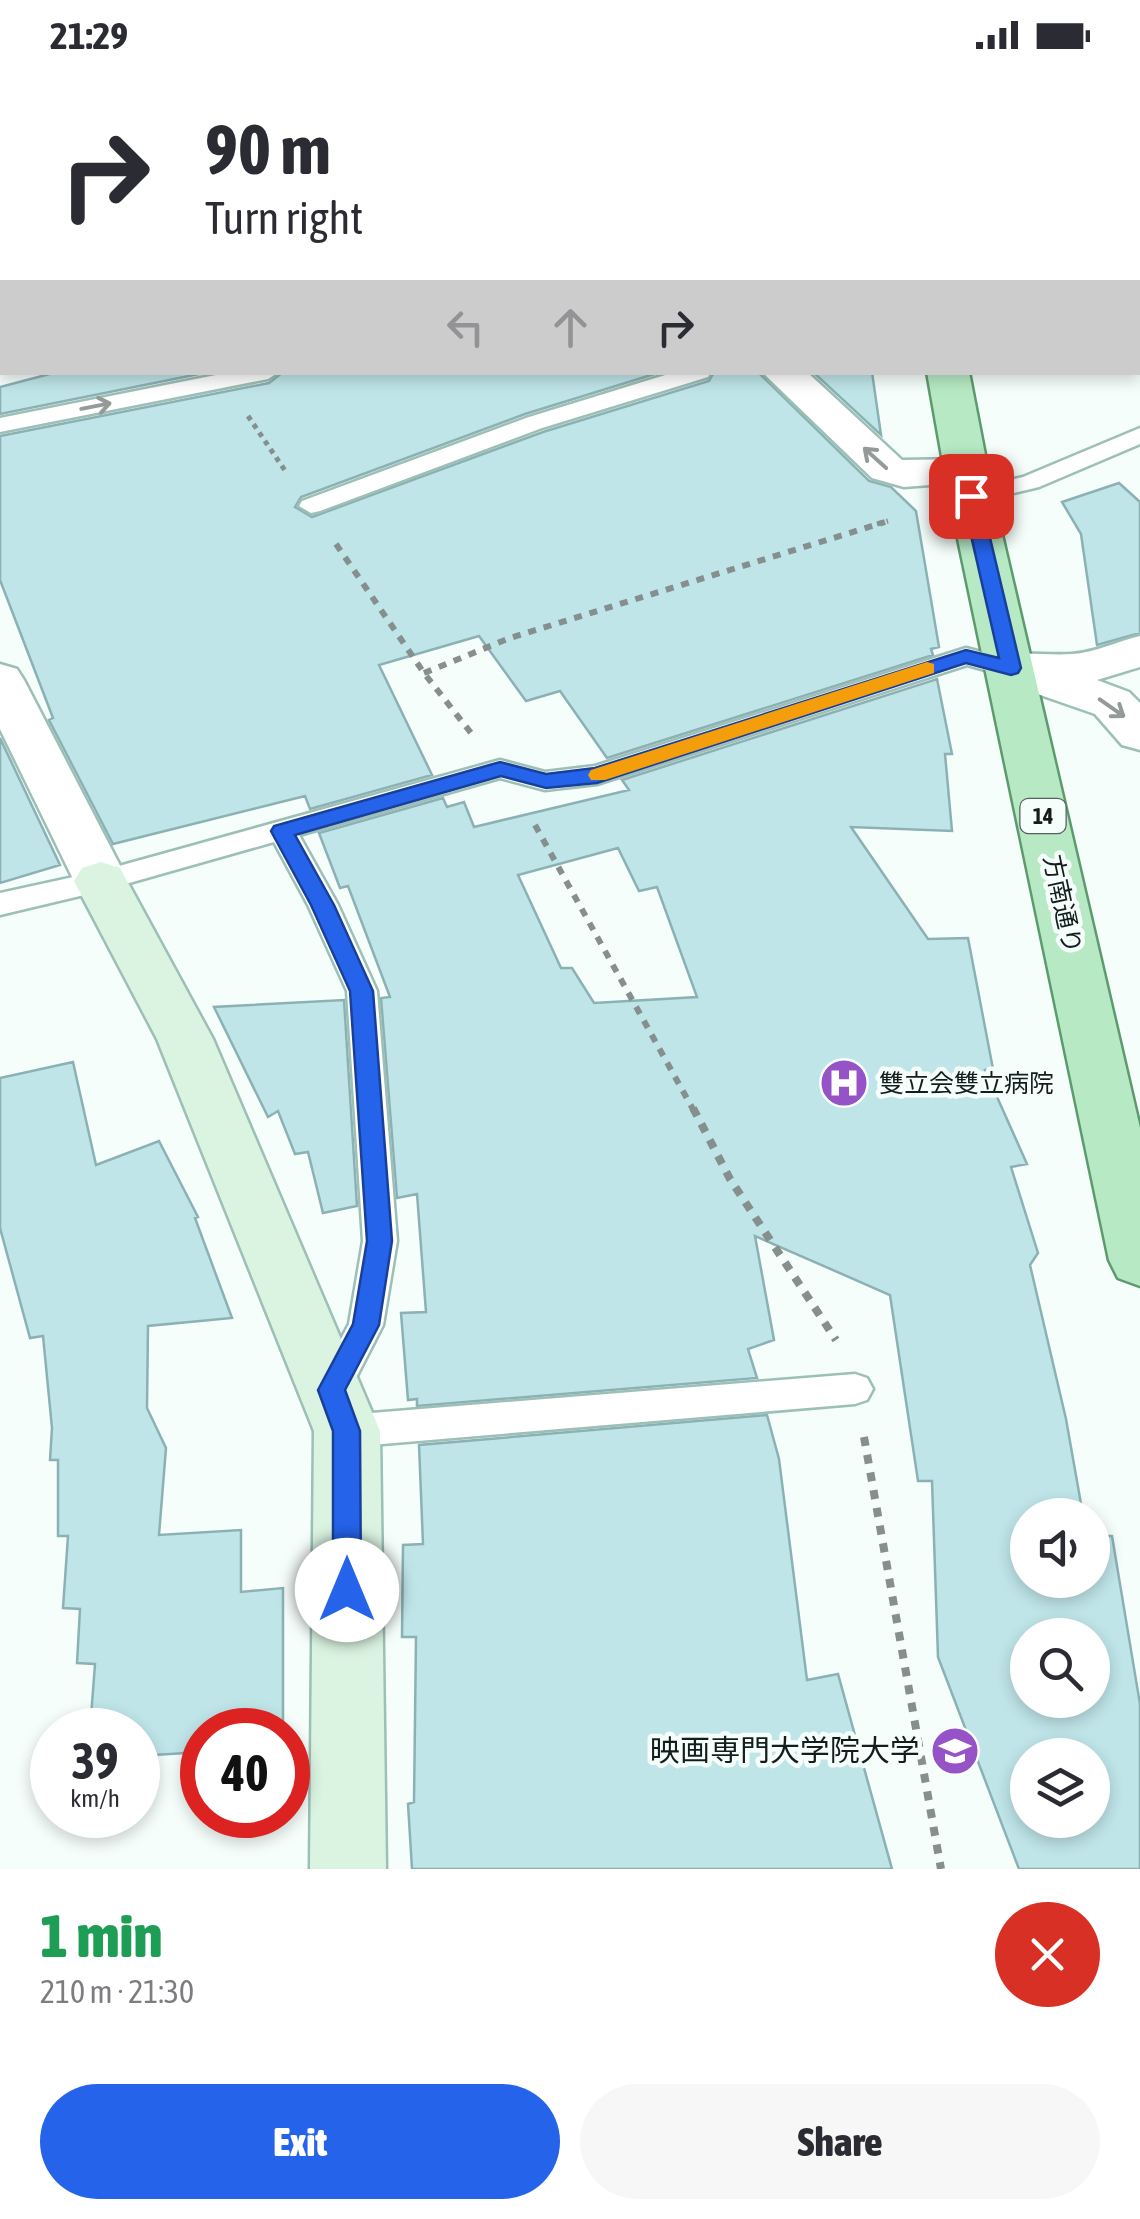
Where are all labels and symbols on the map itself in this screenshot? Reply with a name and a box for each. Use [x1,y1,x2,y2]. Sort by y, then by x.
one-way arrow [79,396,111,415]
one-way arrow [863,446,888,469]
pin [929,454,1014,539]
one-way arrow [1097,697,1125,718]
road number: 14 [1020,799,1066,833]
street label: 方南通り [1039,852,1087,956]
hospital icon: 雙立会雙立病院 [818,1057,870,1109]
place label: 雙立会雙立病院 [879,1069,1054,1097]
position arrow [295,1538,399,1642]
speed limit sign: 40 [180,1708,310,1838]
school or university icon: 映画専門大学院大学 [929,1725,981,1777]
place label: 映画専門大学院大学 [650,1733,920,1767]

